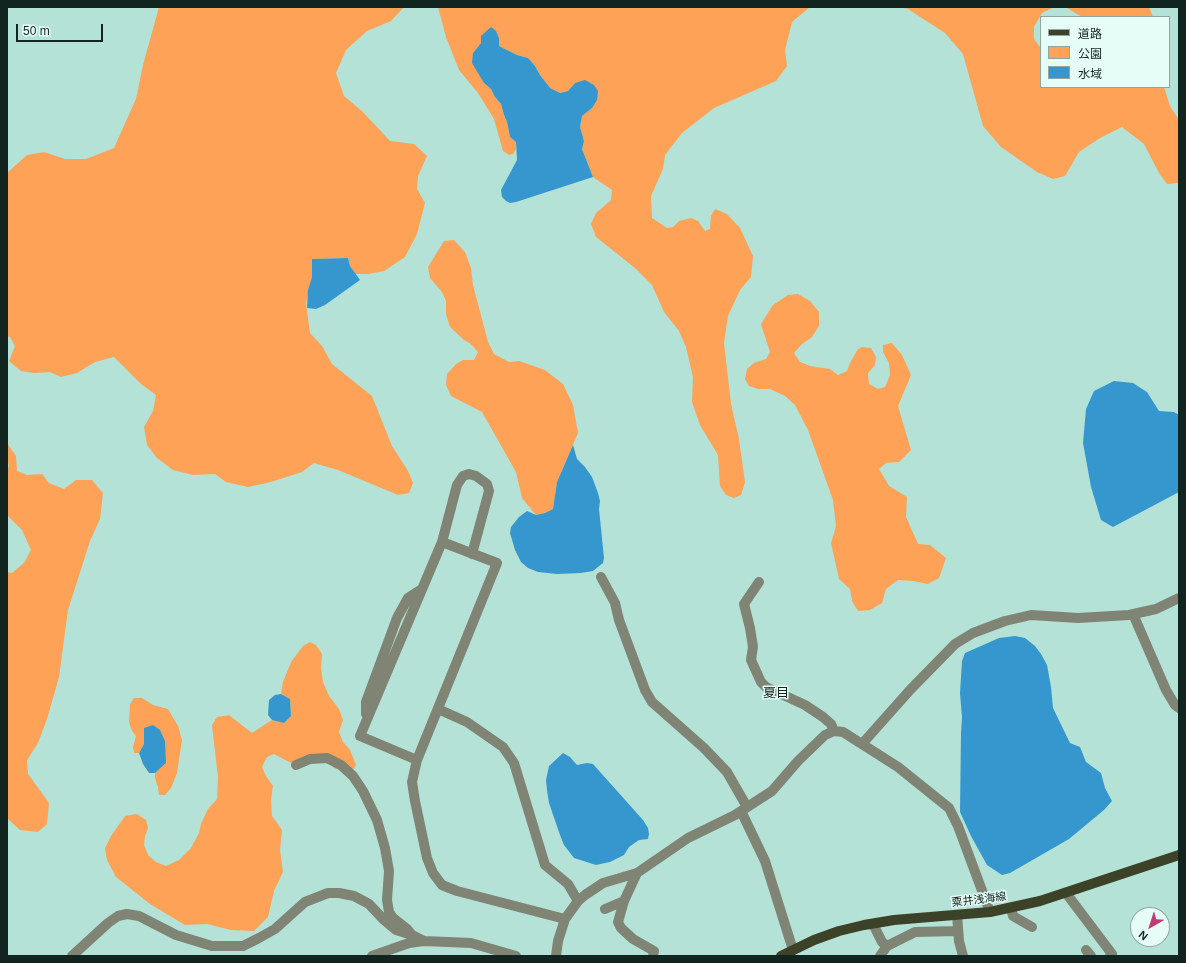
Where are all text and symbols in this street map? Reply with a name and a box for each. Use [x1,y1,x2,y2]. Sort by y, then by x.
scale bar [18,16,105,42]
legend [1040,16,1170,88]
text: 50 m [23,24,50,38]
text: 道路 [1078,27,1102,41]
text: 公園 [1078,47,1102,61]
text: 水域 [1078,67,1102,81]
district label: 夏目 [763,685,789,701]
street label: 粟井浅海線 [951,890,1007,910]
north arrow [1130,907,1170,947]
text: N [1136,928,1150,943]

